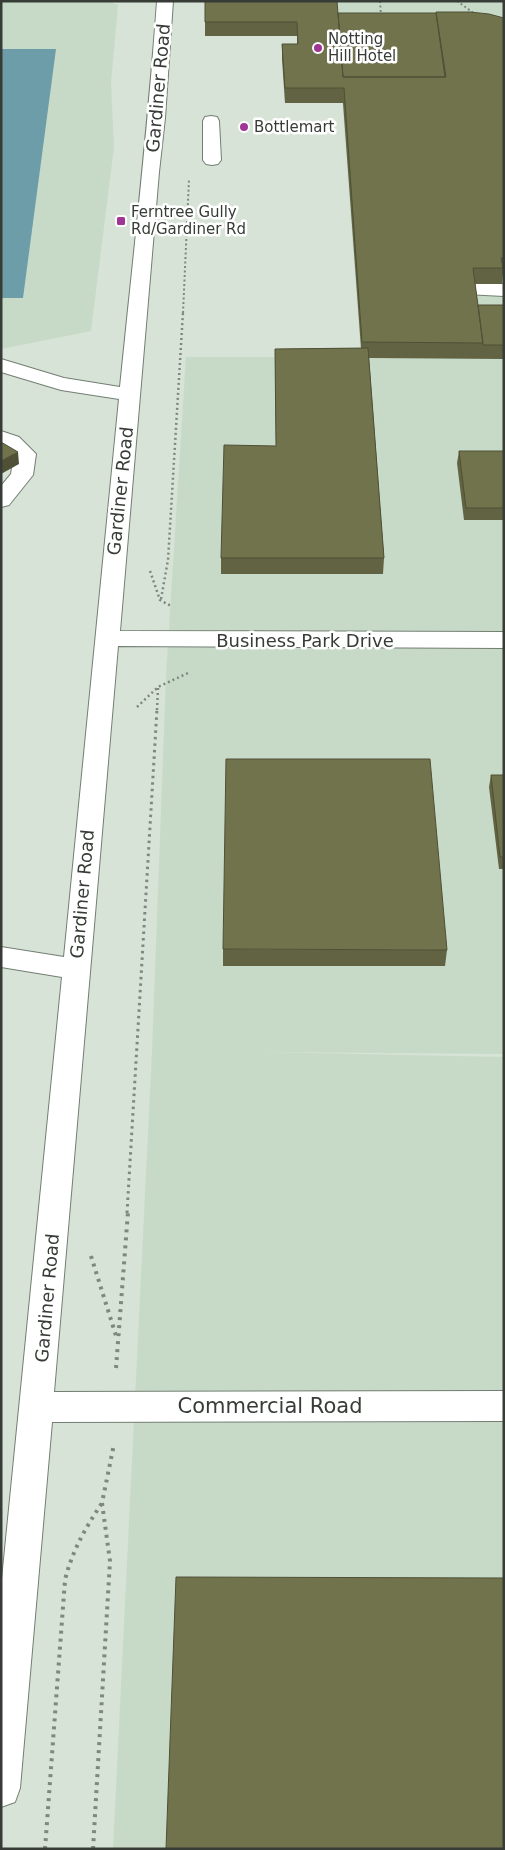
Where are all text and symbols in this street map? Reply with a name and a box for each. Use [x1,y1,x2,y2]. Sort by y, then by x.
street label: Gardiner Road [142,23,174,153]
place label: Notting Hill Hotel [328,30,396,65]
marker: Notting Hill Hotel [312,42,324,54]
place label: Bottlemart [254,118,335,136]
marker: Bottlemart [238,121,250,133]
place label: Ferntree Gully Rd/Gardiner Rd [131,203,246,238]
marker: Ferntree Gully Rd/Gardiner Rd [115,215,127,227]
street label: Gardiner Road [103,426,137,556]
street label: Business Park Drive [216,630,394,651]
street label: Gardiner Road [66,829,98,959]
street label: Gardiner Road [31,1233,63,1363]
street label: Commercial Road [178,1394,362,1418]

